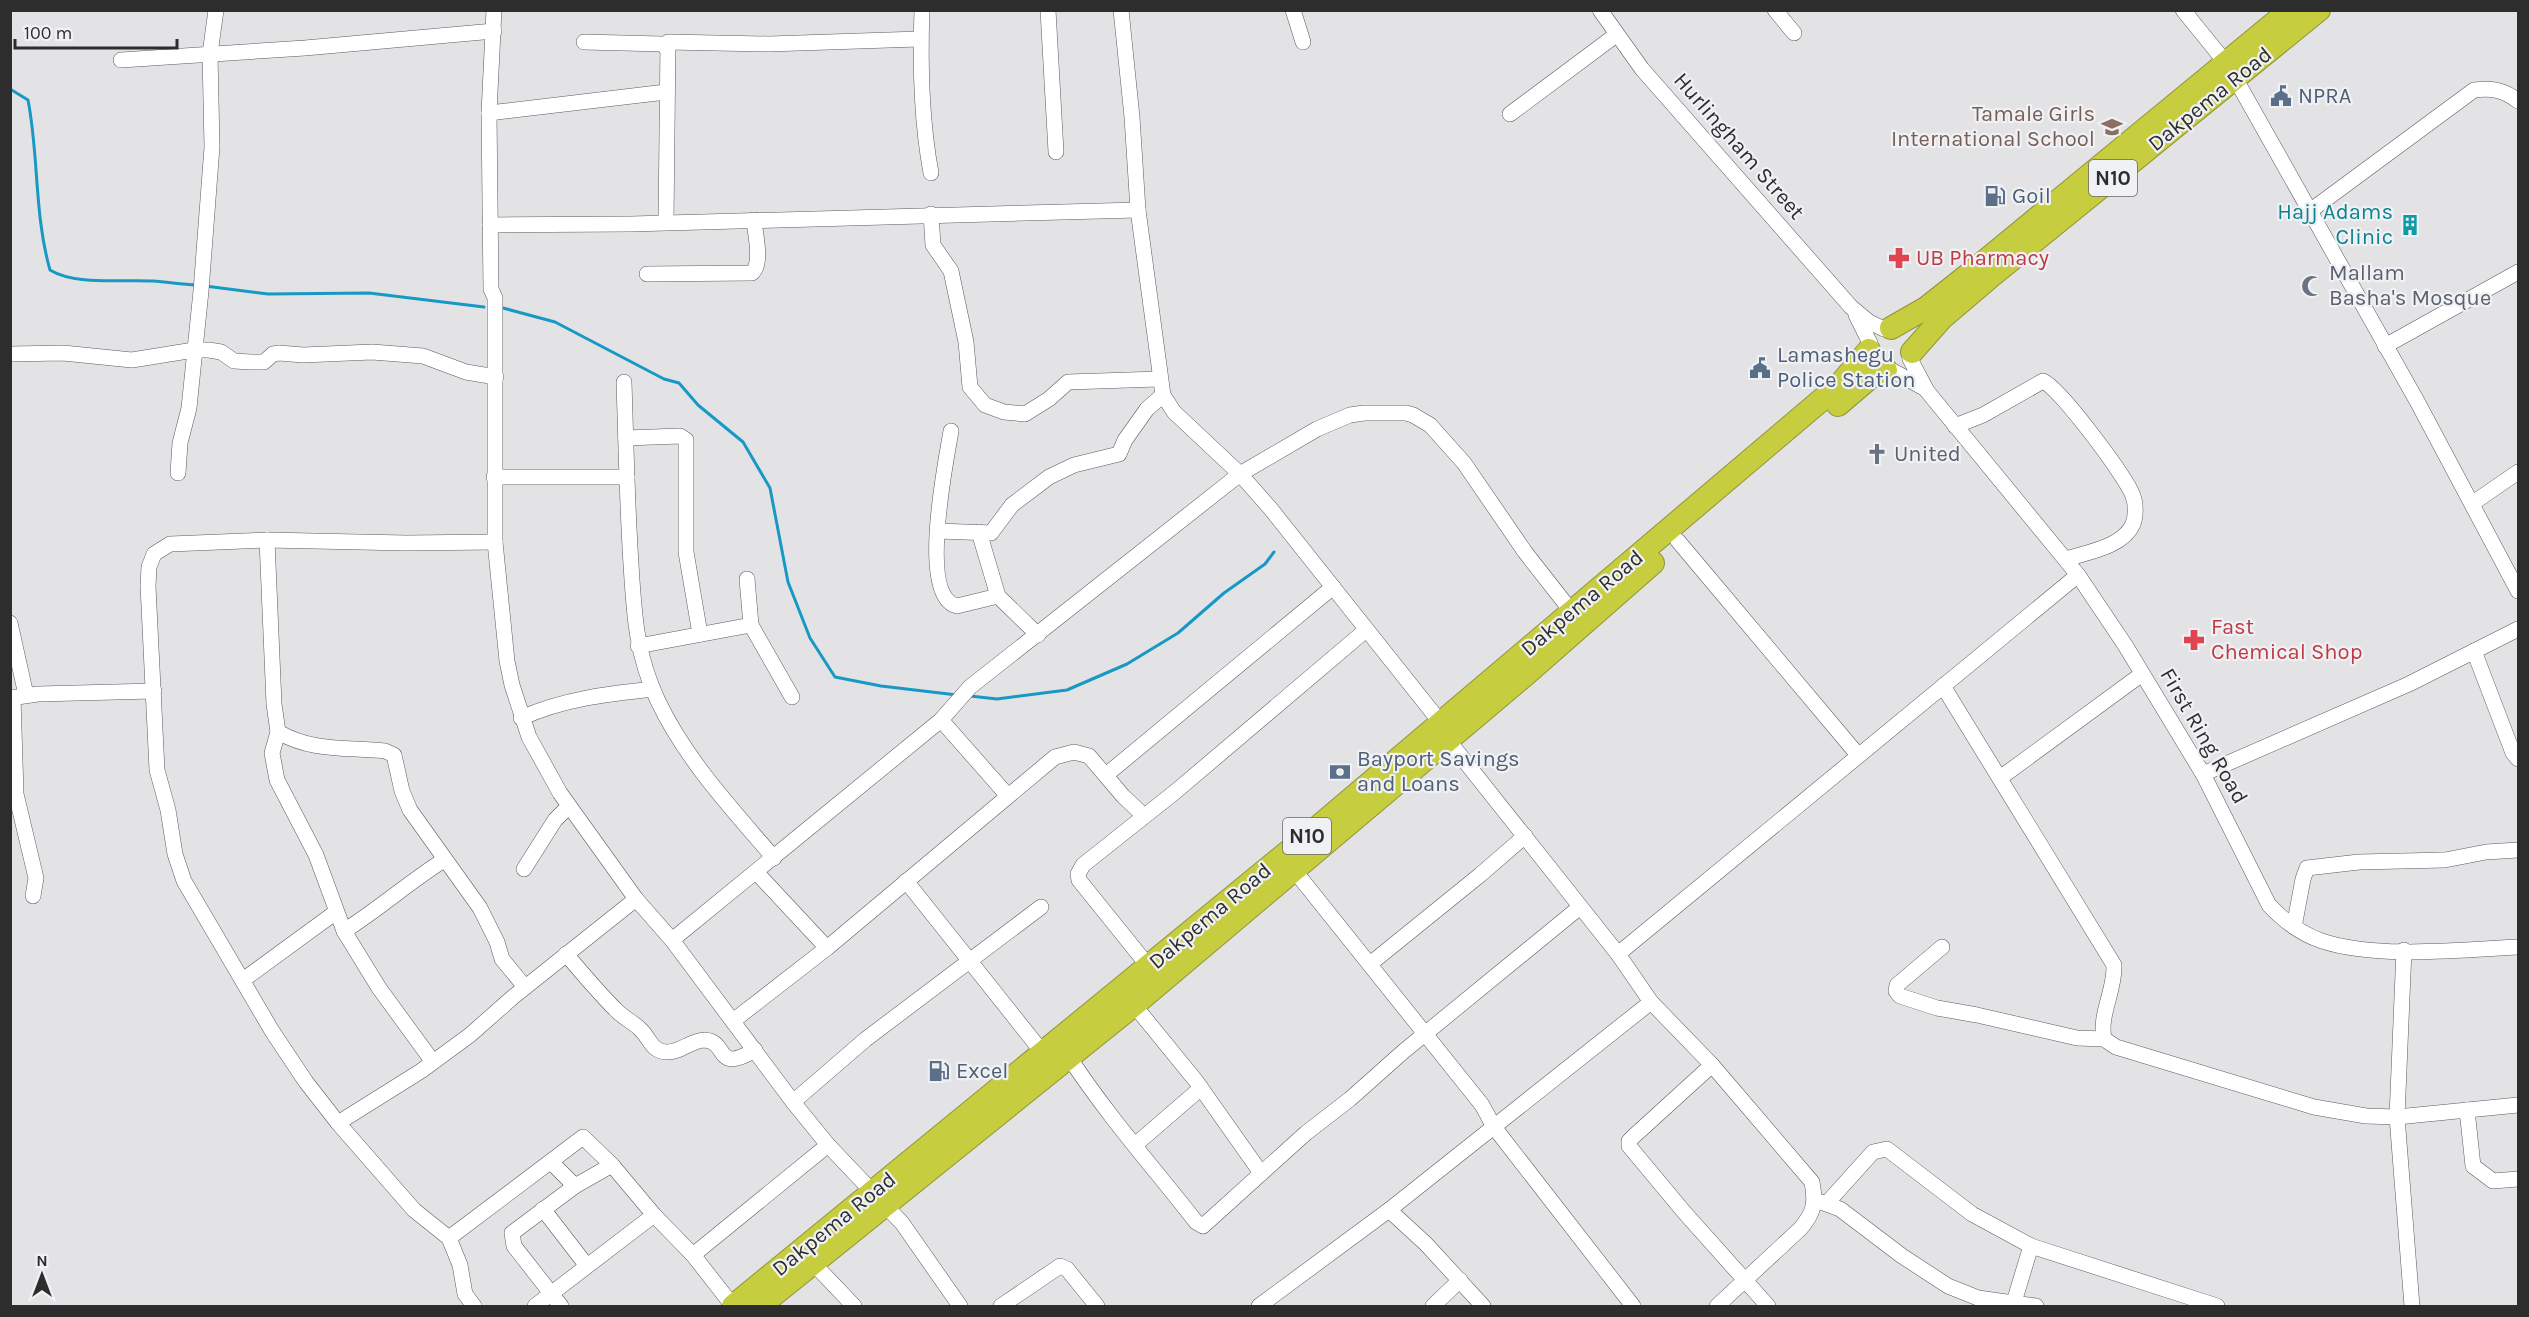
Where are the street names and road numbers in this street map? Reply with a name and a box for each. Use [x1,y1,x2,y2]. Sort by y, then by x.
street label: Dakpema Road [2143,41,2277,157]
street label: Hurlingham Street [1668,67,1810,225]
road number: N10 [2089,160,2137,196]
street label: Dakpema Road [1516,544,1648,662]
street label: First Ring Road [2155,663,2253,809]
road number: N10 [1283,818,1331,854]
street label: Dakpema Road [1144,857,1276,975]
street label: Dakpema Road [767,1166,901,1282]

